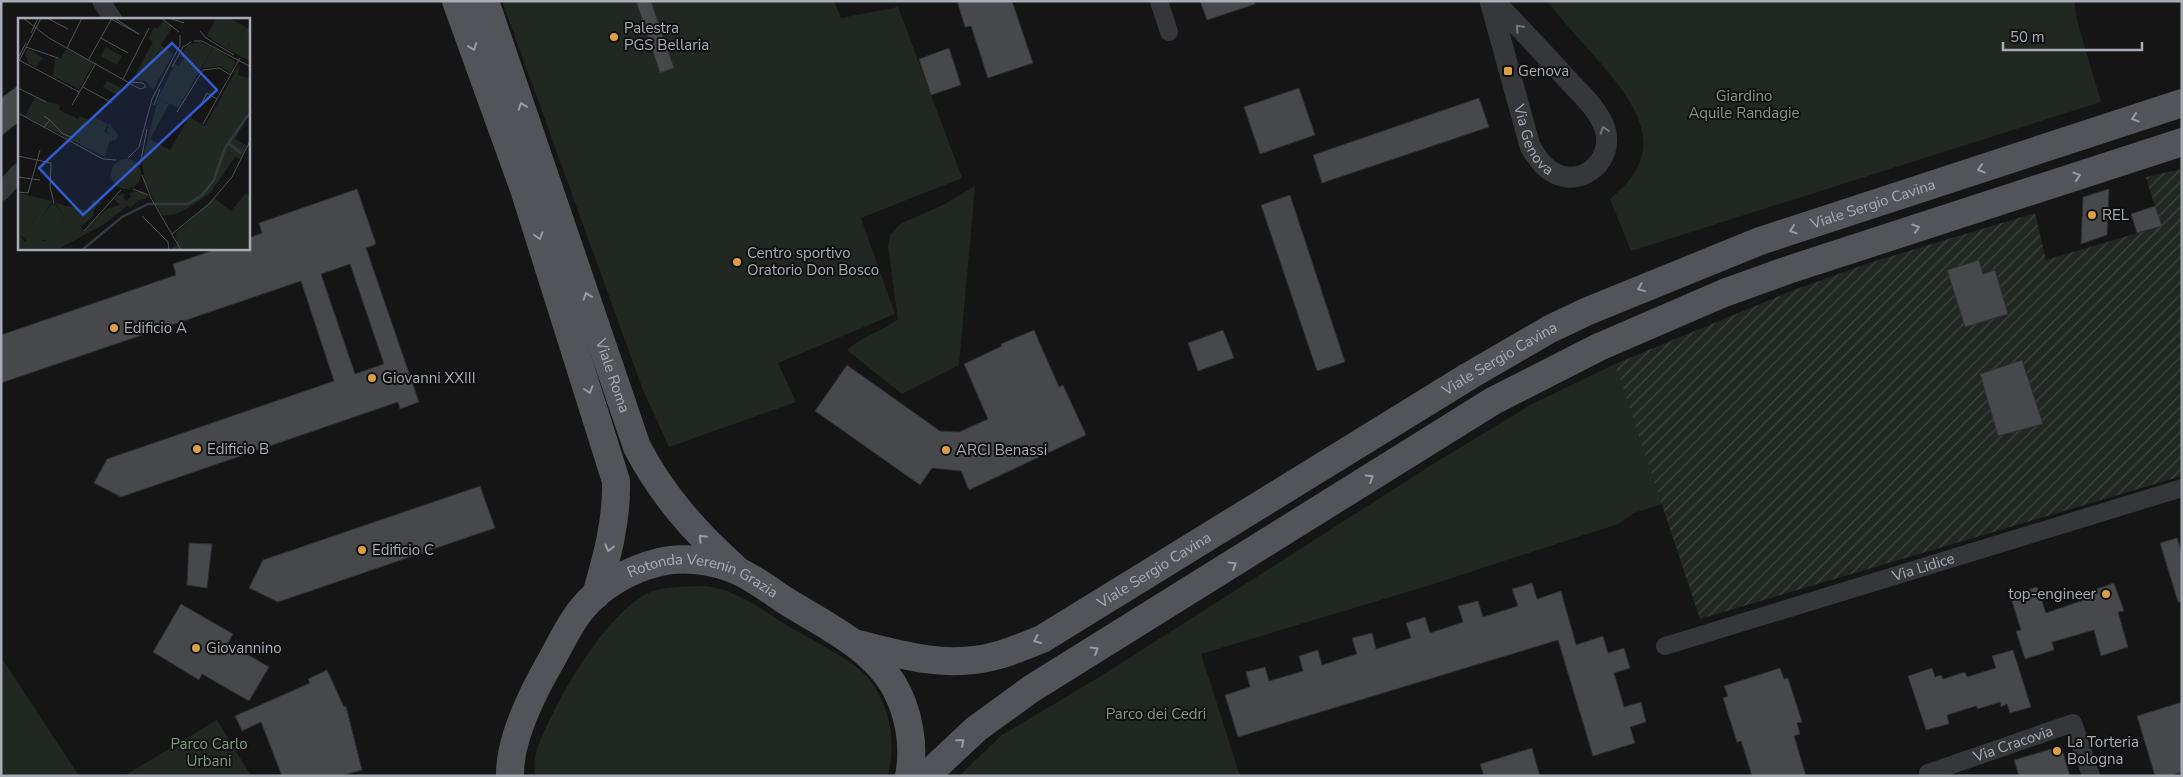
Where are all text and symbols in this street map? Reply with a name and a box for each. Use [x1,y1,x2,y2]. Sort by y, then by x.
inset map [18,18,250,250]
place label: Palestra PGS Bellaria [624,18,709,55]
scale bar [2003,20,2142,52]
one-way arrow [1516,24,1525,33]
text: 50 m [2010,27,2045,47]
marker: Palestra PGS Bellaria [608,31,620,43]
one-way arrow [467,42,477,51]
place label: Genova [1518,61,1569,81]
marker: Genova [1502,65,1514,77]
park label: Giardino Aquile Randagie [1688,86,1800,123]
street label: Via Genova [1509,101,1558,180]
one-way arrow [518,102,528,111]
one-way arrow [2132,113,2140,123]
one-way arrow [1600,126,1610,134]
one-way arrow [1977,163,1986,173]
one-way arrow [2073,172,2081,182]
street label: Viale Sergio Cavina [1807,174,1938,234]
place label: REL [2102,205,2129,225]
marker: REL [2086,209,2098,221]
one-way arrow [1790,224,1798,234]
one-way arrow [1911,224,1919,234]
one-way arrow [533,231,543,239]
place label: Centro sportivo Oratorio Don Bosco [747,243,879,280]
marker: Centro sportivo Oratorio Don Bosco [731,256,743,268]
one-way arrow [1637,282,1646,292]
one-way arrow [582,292,592,301]
street label: Viale Sergio Cavina [1437,317,1560,401]
place label: Edificio A [124,318,187,338]
marker: Edificio A [108,322,120,334]
street label: Viale Roma [591,335,635,416]
place label: Giovanni XXIII [382,368,476,388]
marker: Giovanni XXIII [366,372,378,384]
one-way arrow [583,386,593,394]
place label: Edificio B [207,439,269,459]
place label: ARCI Benassi [956,440,1047,460]
marker: Edificio B [191,443,203,455]
marker: ARCI Benassi [940,444,952,456]
one-way arrow [1365,475,1374,485]
street label: Viale Sergio Cavina [1092,527,1215,613]
one-way arrow [699,535,708,544]
place label: Edificio C [372,540,434,560]
one-way arrow [604,543,615,552]
marker: Edificio C [356,544,368,556]
street label: Via Lidice [1889,548,1957,586]
street label: Rotonda Verenin Grazia [624,549,782,603]
one-way arrow [1227,561,1236,571]
place label: top-engineer [2008,584,2097,604]
marker: top-engineer [2100,588,2112,600]
one-way arrow [1033,634,1042,645]
place label: Giovannino [206,638,282,658]
marker: Giovannino [190,642,202,654]
one-way arrow [1089,647,1098,657]
park label: Parco dei Cedri [1106,704,1206,724]
street label: Via Cracovia [1970,721,2056,767]
place label: La Torteria Bologna [2067,732,2139,769]
park label: Parco Carlo Urbani [170,734,248,771]
one-way arrow [955,739,964,748]
marker: La Torteria Bologna [2051,745,2063,757]

